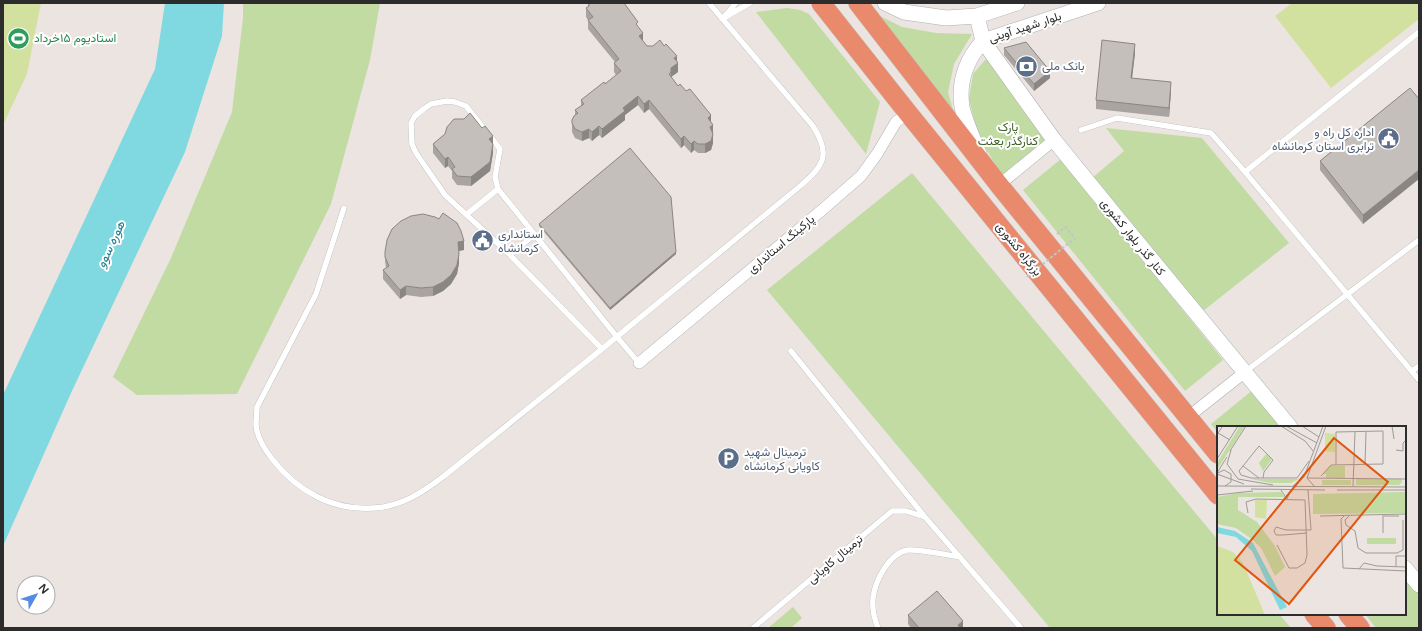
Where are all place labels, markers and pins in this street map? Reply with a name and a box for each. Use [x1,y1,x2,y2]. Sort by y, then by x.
sports icon: استادیوم ۱۵خرداد [6,25,32,51]
place label: استادیوم ۱۵خرداد [34,31,116,46]
bank icon: بانک ملی [1014,53,1040,79]
place label: بانک ملی [1042,59,1085,74]
place label: اداره کل راه و ترابری استان کرمانشاه [1272,125,1374,154]
public building icon: اداره کل راه و ترابری استان کرمانشاه [1376,126,1402,152]
place label: استانداری کرمانشاه [498,227,543,256]
public building icon: استانداری کرمانشاه [470,228,496,254]
place label: ترمینال شهید کاویانی کرمانشاه [744,445,820,474]
parking icon: ترمینال شهید کاویانی کرمانشاه [715,446,741,472]

